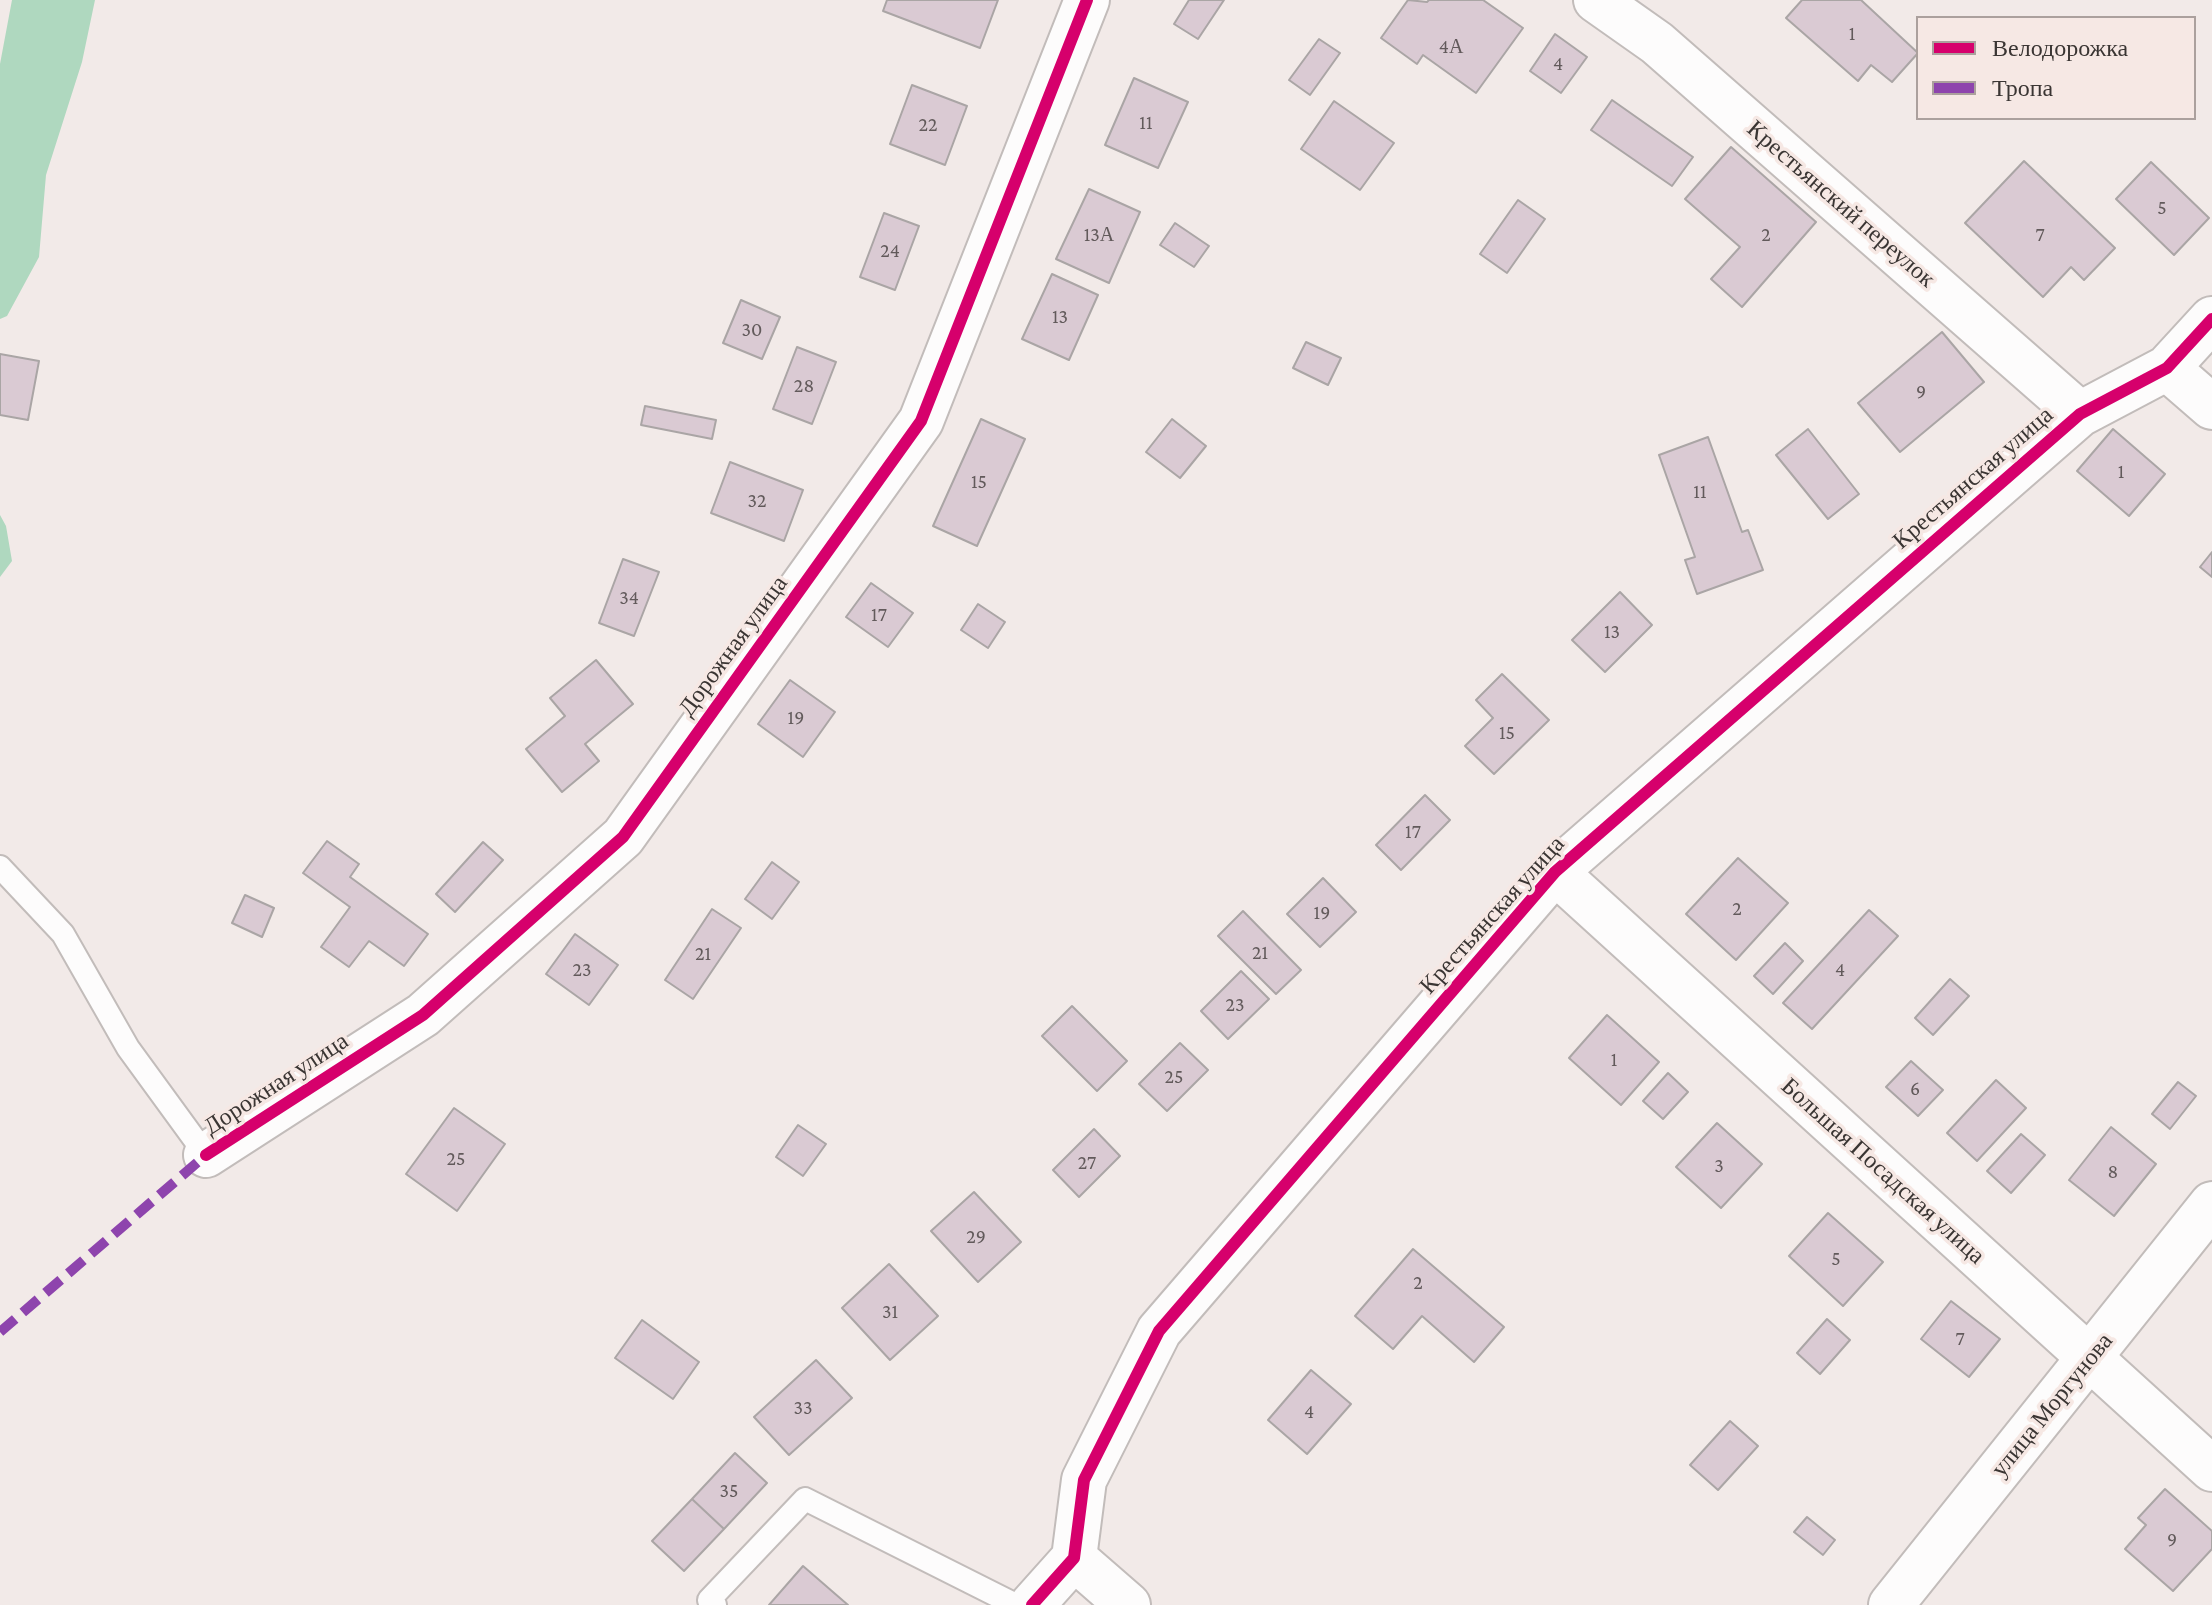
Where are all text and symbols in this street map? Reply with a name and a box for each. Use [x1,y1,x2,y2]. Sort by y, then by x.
legend [1916,16,2196,120]
house number: 1 [1849,22,1855,46]
text: Велодорожка [1992,34,2128,61]
house number: 4А [1439,35,1463,59]
house number: 4 [1553,52,1563,76]
text: Тропа [1992,74,2053,101]
house number: 11 [1139,111,1153,135]
house number: 22 [919,113,937,137]
street label: Крестьянский переулок [1741,114,1941,294]
house number: 5 [2157,196,2167,220]
house number: 13А [1084,223,1114,247]
house number: 2 [1761,223,1771,247]
house number: 7 [2035,223,2045,247]
house number: 24 [880,239,900,263]
house number: 13 [1052,305,1068,329]
house number: 30 [742,318,762,342]
house number: 28 [794,374,814,398]
house number: 9 [1916,380,1926,404]
street label: Крестьянская улица [1887,401,2059,555]
house number: 1 [2118,460,2124,484]
house number: 15 [971,470,987,494]
house number: 11 [1693,480,1707,504]
house number: 32 [748,489,766,513]
street label: Дорожная улица [672,570,794,722]
house number: 34 [619,586,639,610]
house number: 17 [871,603,887,627]
house number: 13 [1604,620,1620,644]
house number: 19 [788,706,804,730]
house number: 15 [1499,721,1515,745]
house number: 17 [1405,820,1421,844]
street label: Крестьянская улица [1414,830,1570,1000]
house number: 2 [1732,897,1742,921]
house number: 19 [1314,901,1330,925]
house number: 21 [1252,941,1268,965]
house number: 21 [695,942,711,966]
house number: 23 [572,958,592,982]
house number: 4 [1835,958,1845,982]
house number: 23 [1225,993,1245,1017]
street label: Дорожная улица [198,1027,354,1141]
house number: 1 [1611,1048,1617,1072]
house number: 25 [1165,1065,1183,1089]
street label: Большая Посадская улица [1775,1072,1991,1270]
house number: 6 [1910,1077,1920,1101]
house number: 25 [447,1147,465,1171]
house number: 27 [1078,1151,1096,1175]
house number: 3 [1714,1154,1724,1178]
house number: 8 [2108,1160,2118,1184]
house number: 29 [966,1225,986,1249]
house number: 5 [1831,1247,1841,1271]
house number: 2 [1413,1271,1423,1295]
house number: 31 [882,1300,898,1324]
house number: 7 [1955,1327,1965,1351]
street label: улица Моргунова [1985,1327,2119,1483]
house number: 33 [794,1396,812,1420]
house number: 4 [1304,1400,1314,1424]
house number: 35 [720,1479,738,1503]
house number: 9 [2167,1528,2177,1552]

